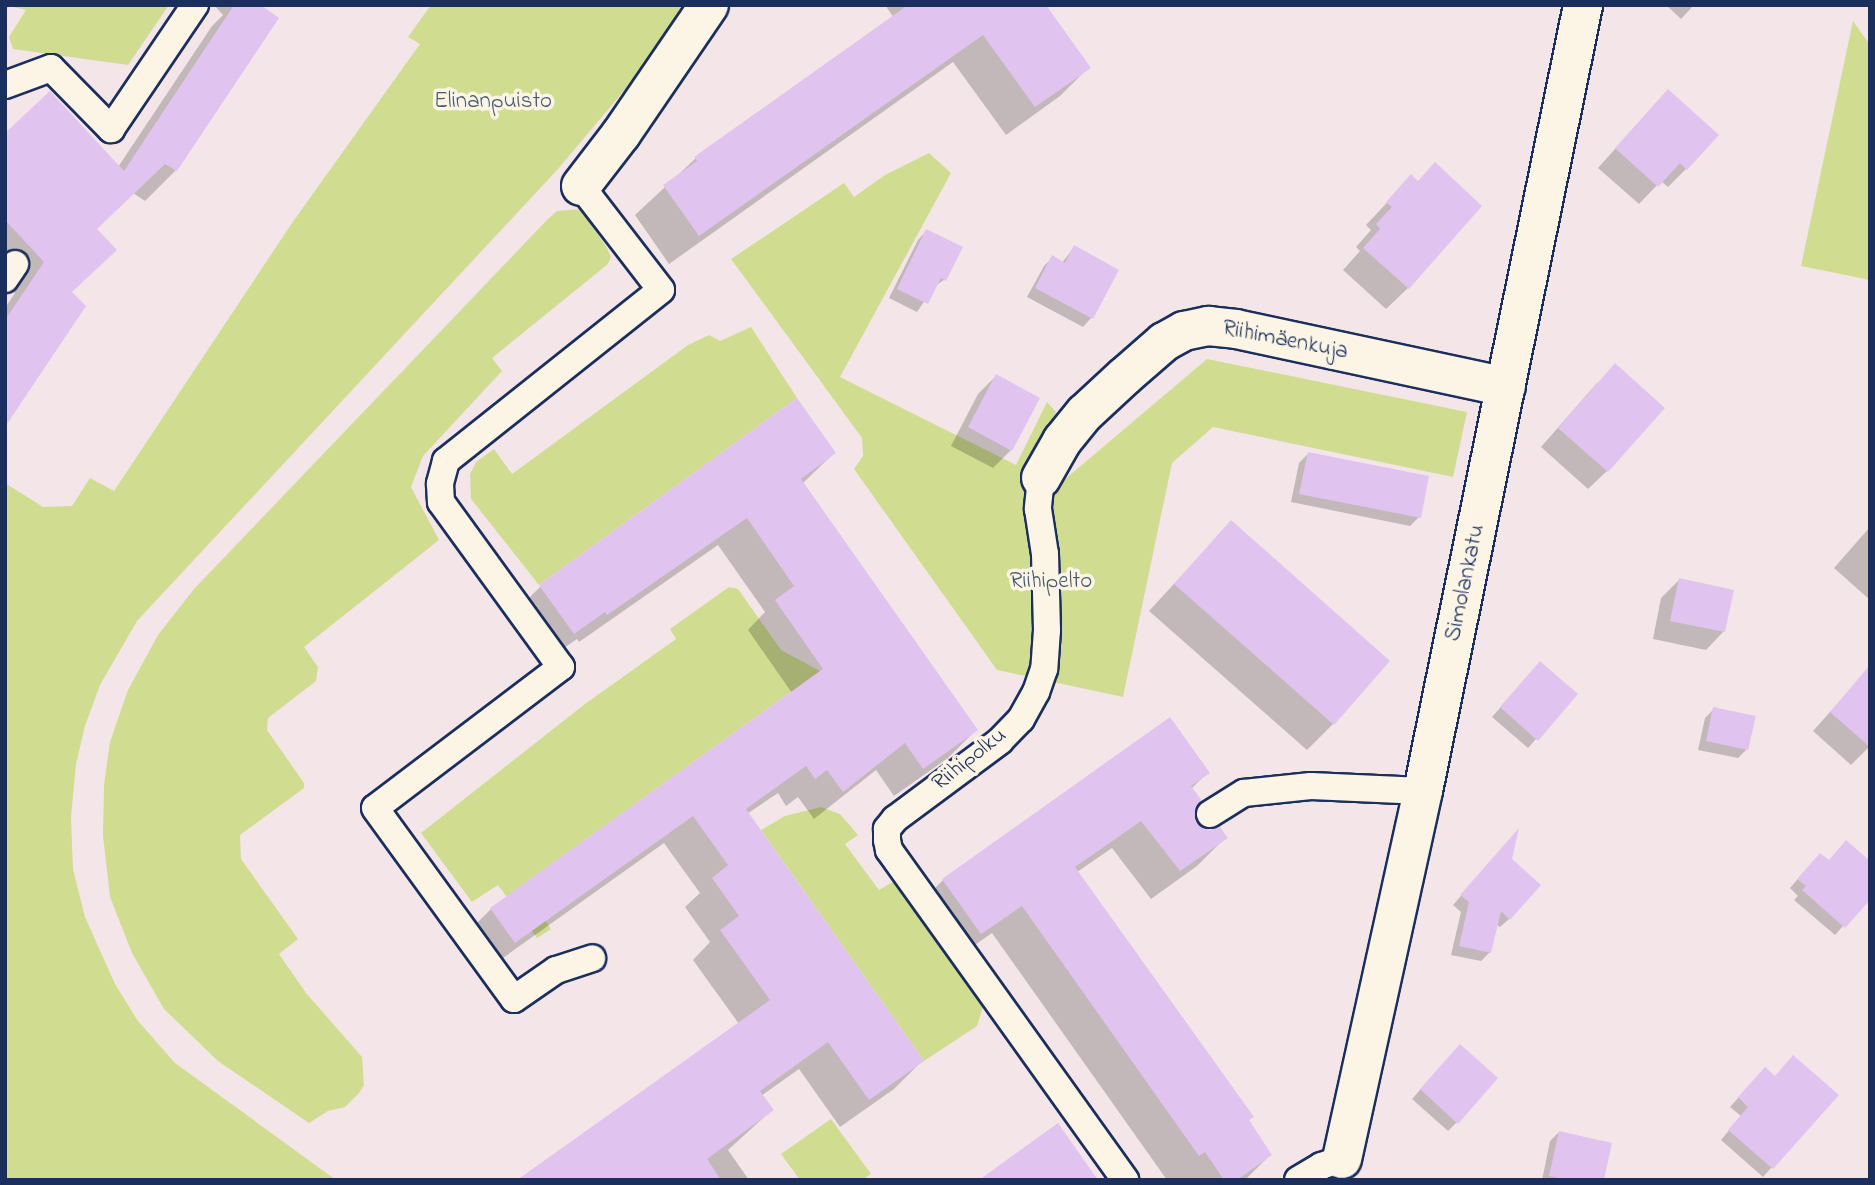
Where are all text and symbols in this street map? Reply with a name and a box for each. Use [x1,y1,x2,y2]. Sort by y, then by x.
park label: Elinanpuisto [434,88,552,116]
street label: Riihimäenkuja [1220,315,1350,367]
street label: Simolankatu [1440,522,1492,644]
park label: Riihipelto [1010,568,1092,596]
street label: Riihipolku [927,722,1013,798]

